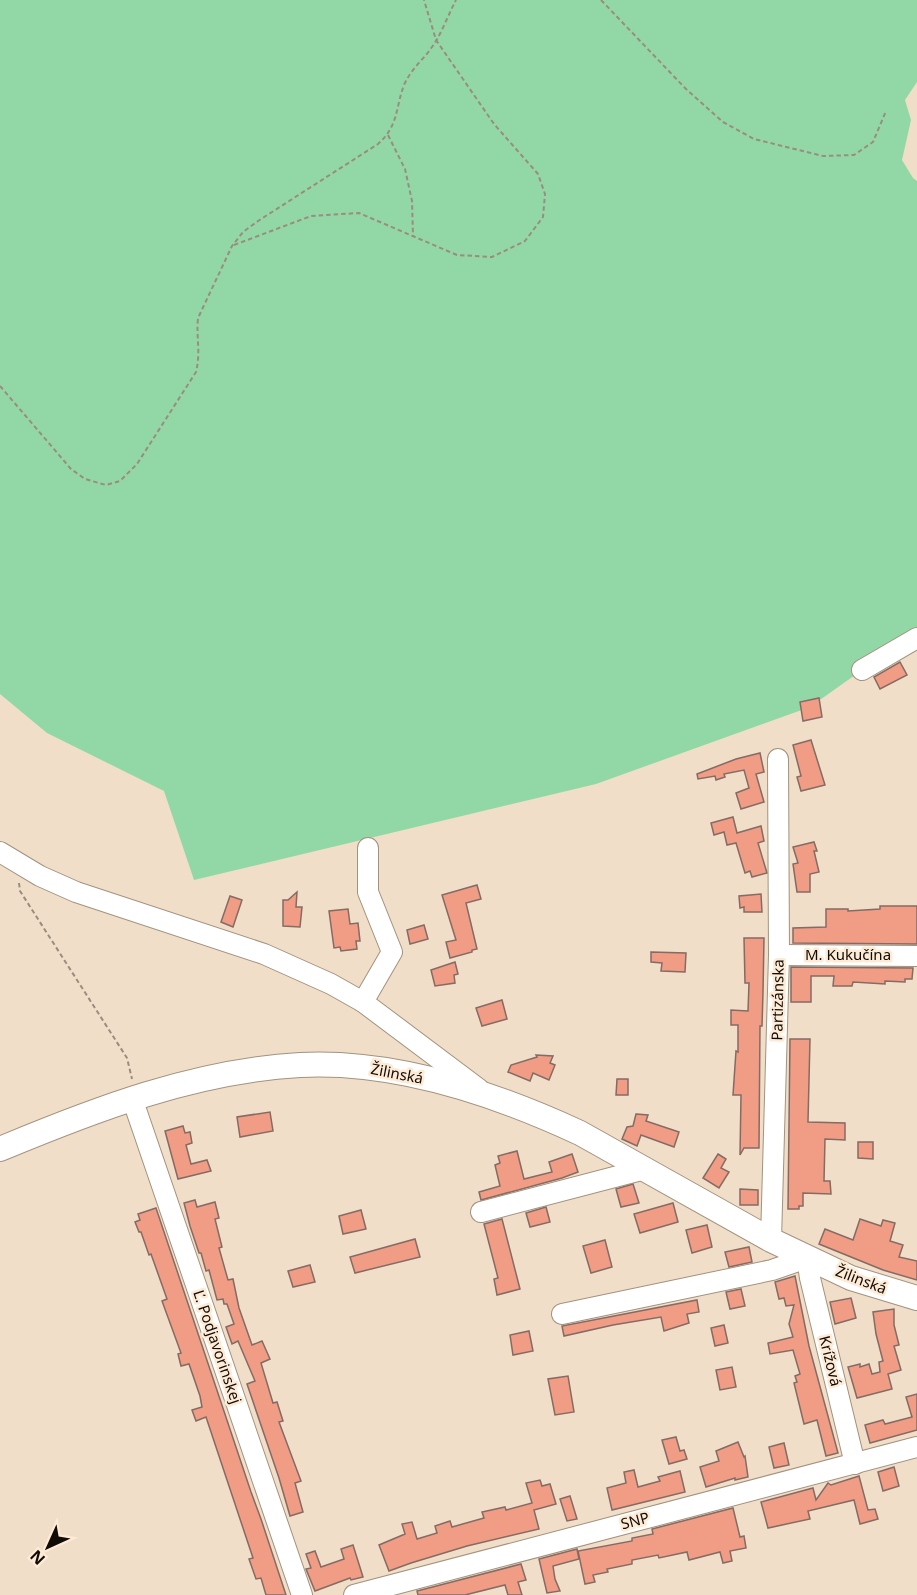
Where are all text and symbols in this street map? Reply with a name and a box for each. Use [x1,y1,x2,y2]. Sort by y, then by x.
street label: M. Kukučína [805,944,891,964]
street label: Partizánska [766,959,788,1041]
street label: Žilinská [369,1058,425,1088]
street label: Žilinská [833,1260,890,1298]
street label: Ľ. Podjavorinskej [189,1287,247,1406]
street label: Krížová [815,1333,847,1388]
street label: SNP [618,1507,651,1533]
north arrow [18,1517,78,1577]
text: N [25,1545,50,1570]

